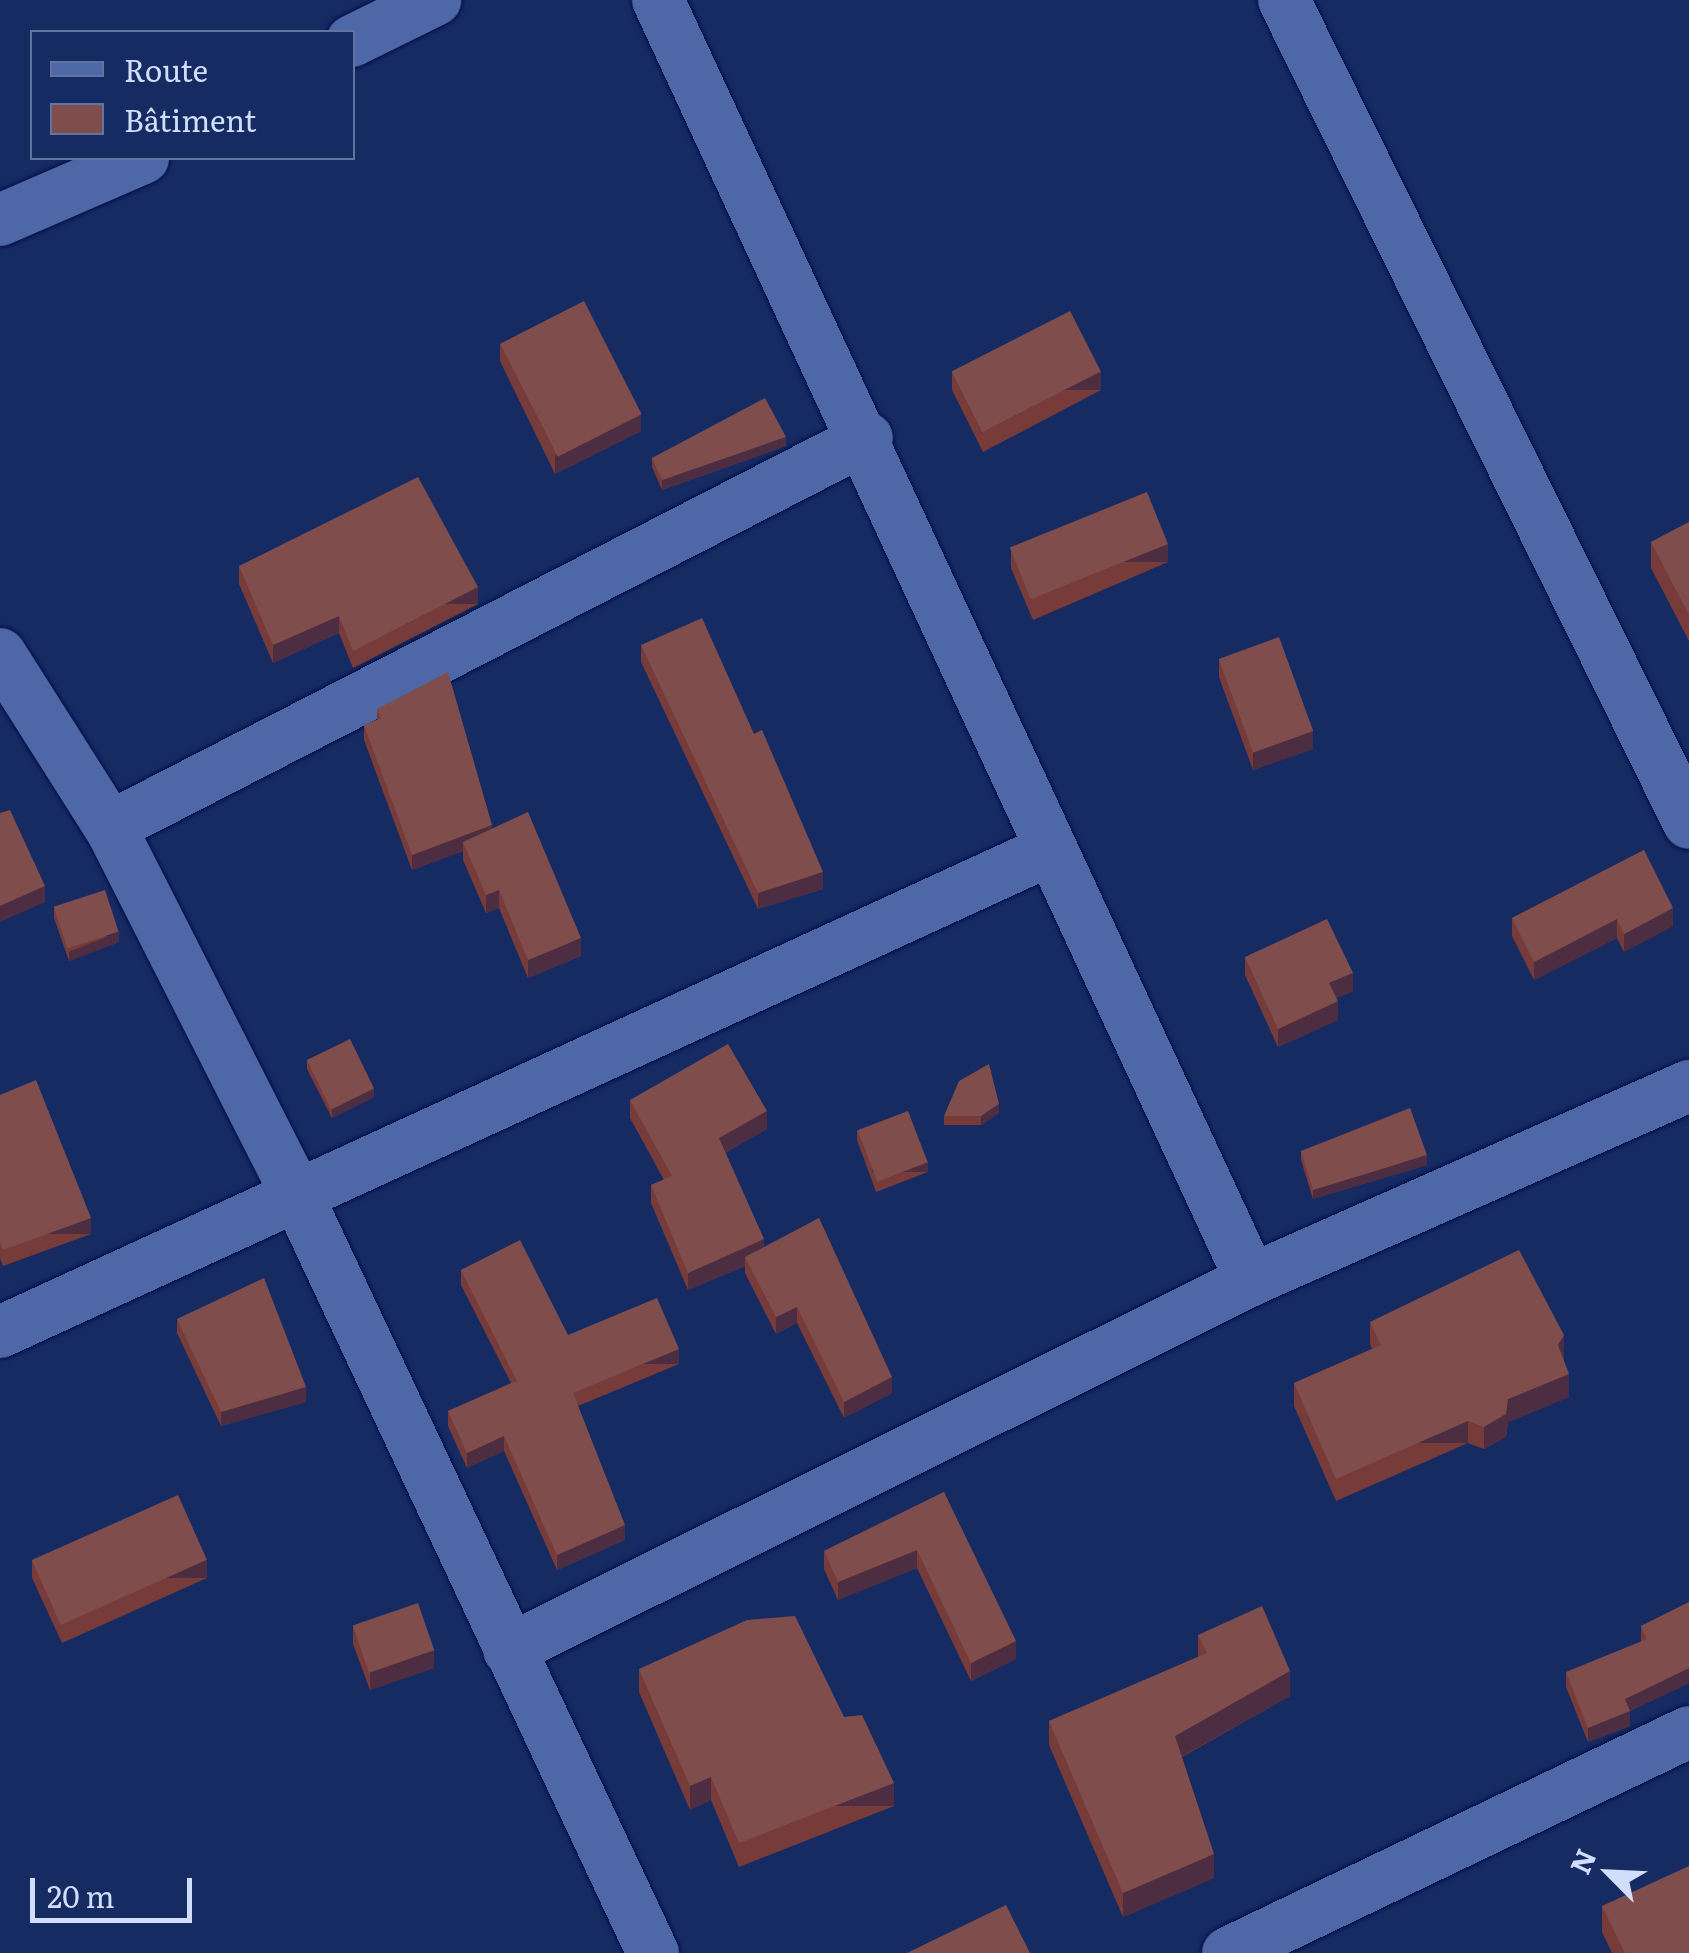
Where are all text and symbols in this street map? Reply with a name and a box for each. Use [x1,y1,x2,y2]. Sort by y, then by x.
legend [30,30,355,160]
text: Route [124,47,208,91]
text: Bâtiment [124,97,256,141]
north arrow [1559,1823,1659,1923]
text: N [1558,1842,1606,1880]
scale bar [35,1858,198,1920]
text: 20 m [47,1873,115,1917]

